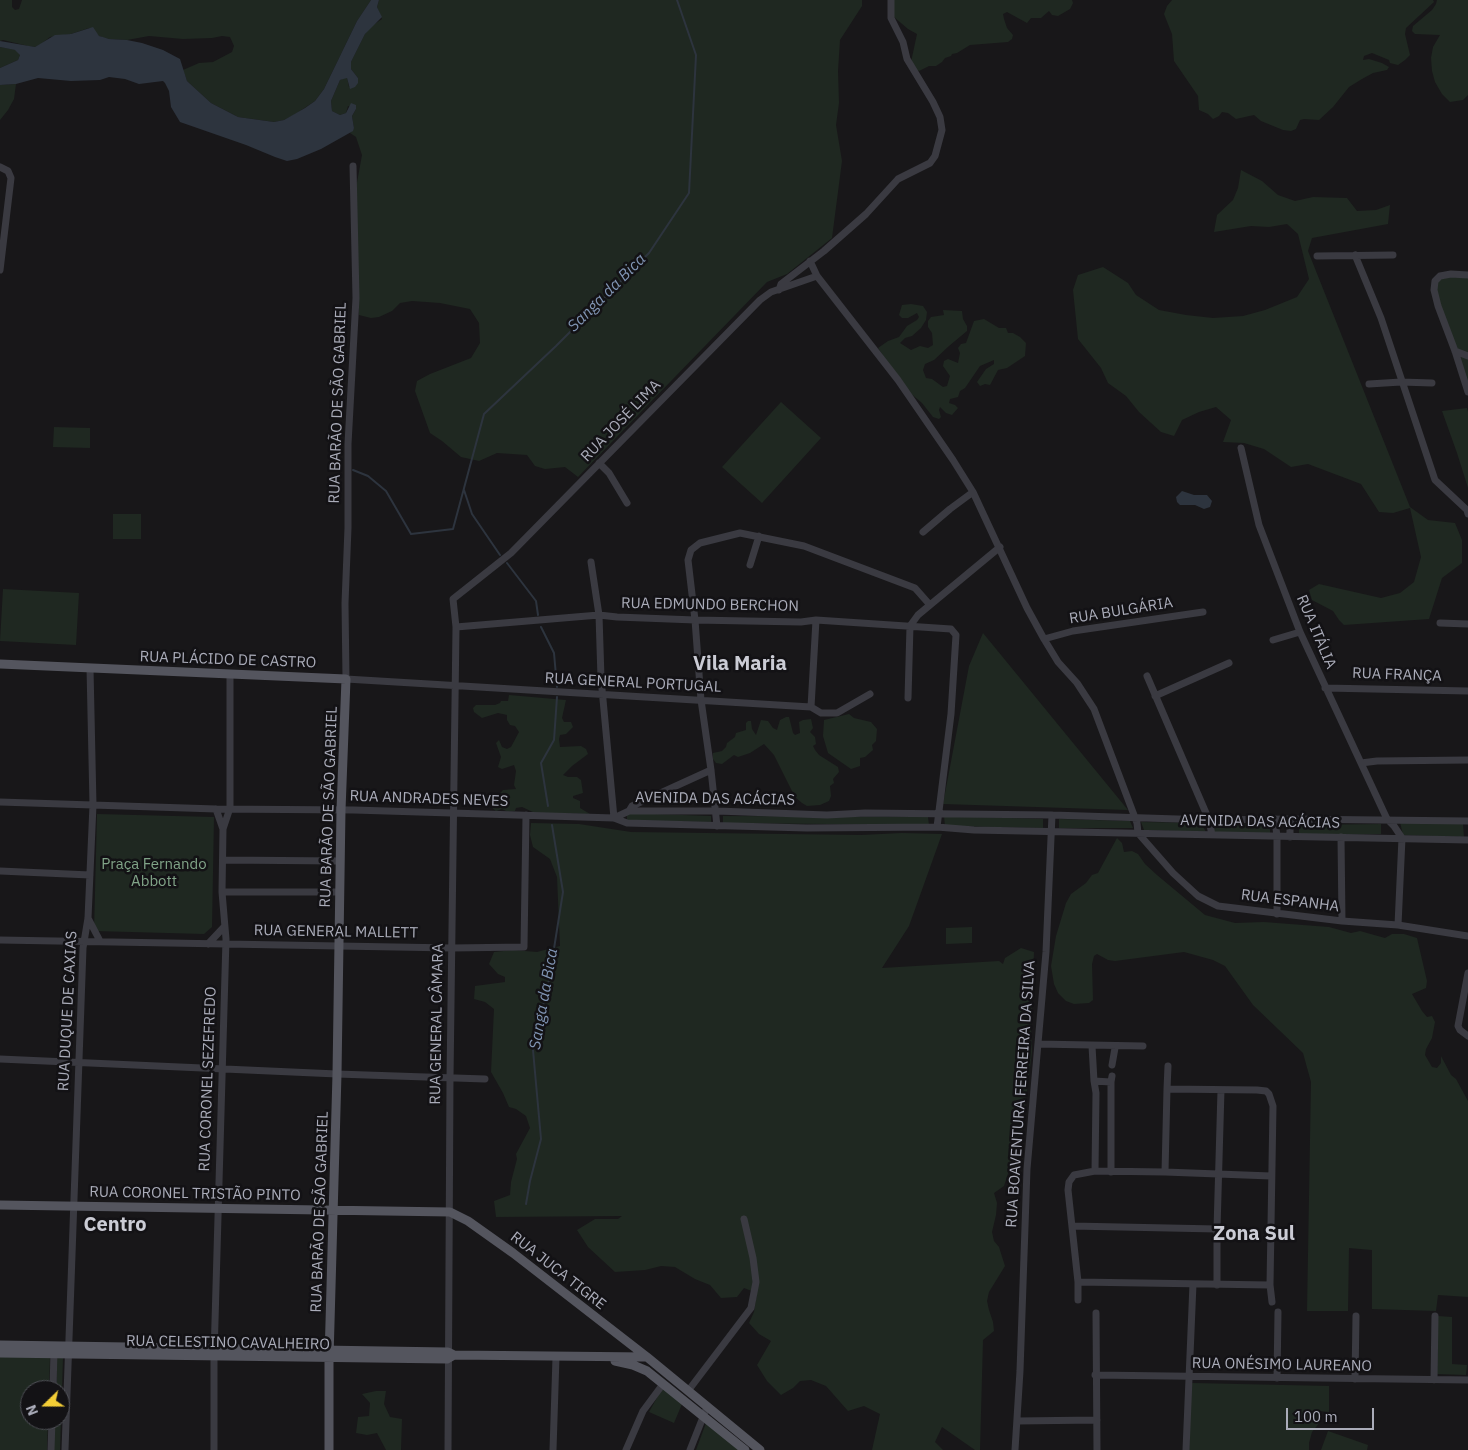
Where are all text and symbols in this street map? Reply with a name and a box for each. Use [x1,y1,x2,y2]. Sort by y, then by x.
water label: Sanga da Bica [564,250,650,336]
street label: RUA BARÃO DE SÃO GABRIEL [325,302,351,504]
street label: RUA JOSÉ LIMA [577,376,665,466]
street label: RUA ITÁLIA [1292,592,1340,672]
street label: RUA EDMUNDO BERCHON [621,594,799,616]
street label: RUA BULGÁRIA [1068,594,1174,628]
street label: RUA PLÁCIDO DE CASTRO [139,648,317,672]
district label: Vila Maria [693,652,787,676]
street label: RUA FRANÇA [1352,664,1442,686]
street label: RUA GENERAL PORTUGAL [544,669,722,697]
street label: RUA BARÃO DE SÃO GABRIEL [316,706,342,908]
street label: RUA ANDRADES NEVES [349,787,509,811]
street label: AVENIDA DAS ACÁCIAS [635,789,795,809]
street label: AVENIDA DAS ACÁCIAS [1180,812,1340,832]
park label: Praça Fernando Abbott [101,856,207,891]
street label: RUA ESPANHA [1240,886,1340,916]
street label: RUA GENERAL MALLETT [254,922,418,942]
street label: RUA DUQUE DE CAXIAS [55,930,81,1092]
street label: RUA GENERAL CÂMARA [427,943,447,1105]
water label: Sanga da Bica [526,947,562,1051]
street label: RUA BOAVENTURA FERREIRA DA SILVA [1003,960,1039,1228]
street label: RUA CORONEL SEZEFREDO [196,986,220,1172]
street label: RUA BARÃO DE SÃO GABRIEL [307,1111,333,1313]
street label: RUA CORONEL TRISTÃO PINTO [89,1183,301,1205]
district label: Centro [83,1213,147,1237]
district label: Zona Sul [1213,1222,1295,1246]
street label: RUA JUCA TIGRE [507,1228,609,1314]
street label: RUA CELESTINO CAVALHEIRO [126,1332,330,1354]
street label: RUA ONÉSIMO LAUREANO [1192,1354,1372,1376]
north arrow [20,1380,70,1430]
scale bar [1288,1398,1376,1430]
text: N [22,1402,42,1418]
text: 100 m [1294,1407,1338,1426]

